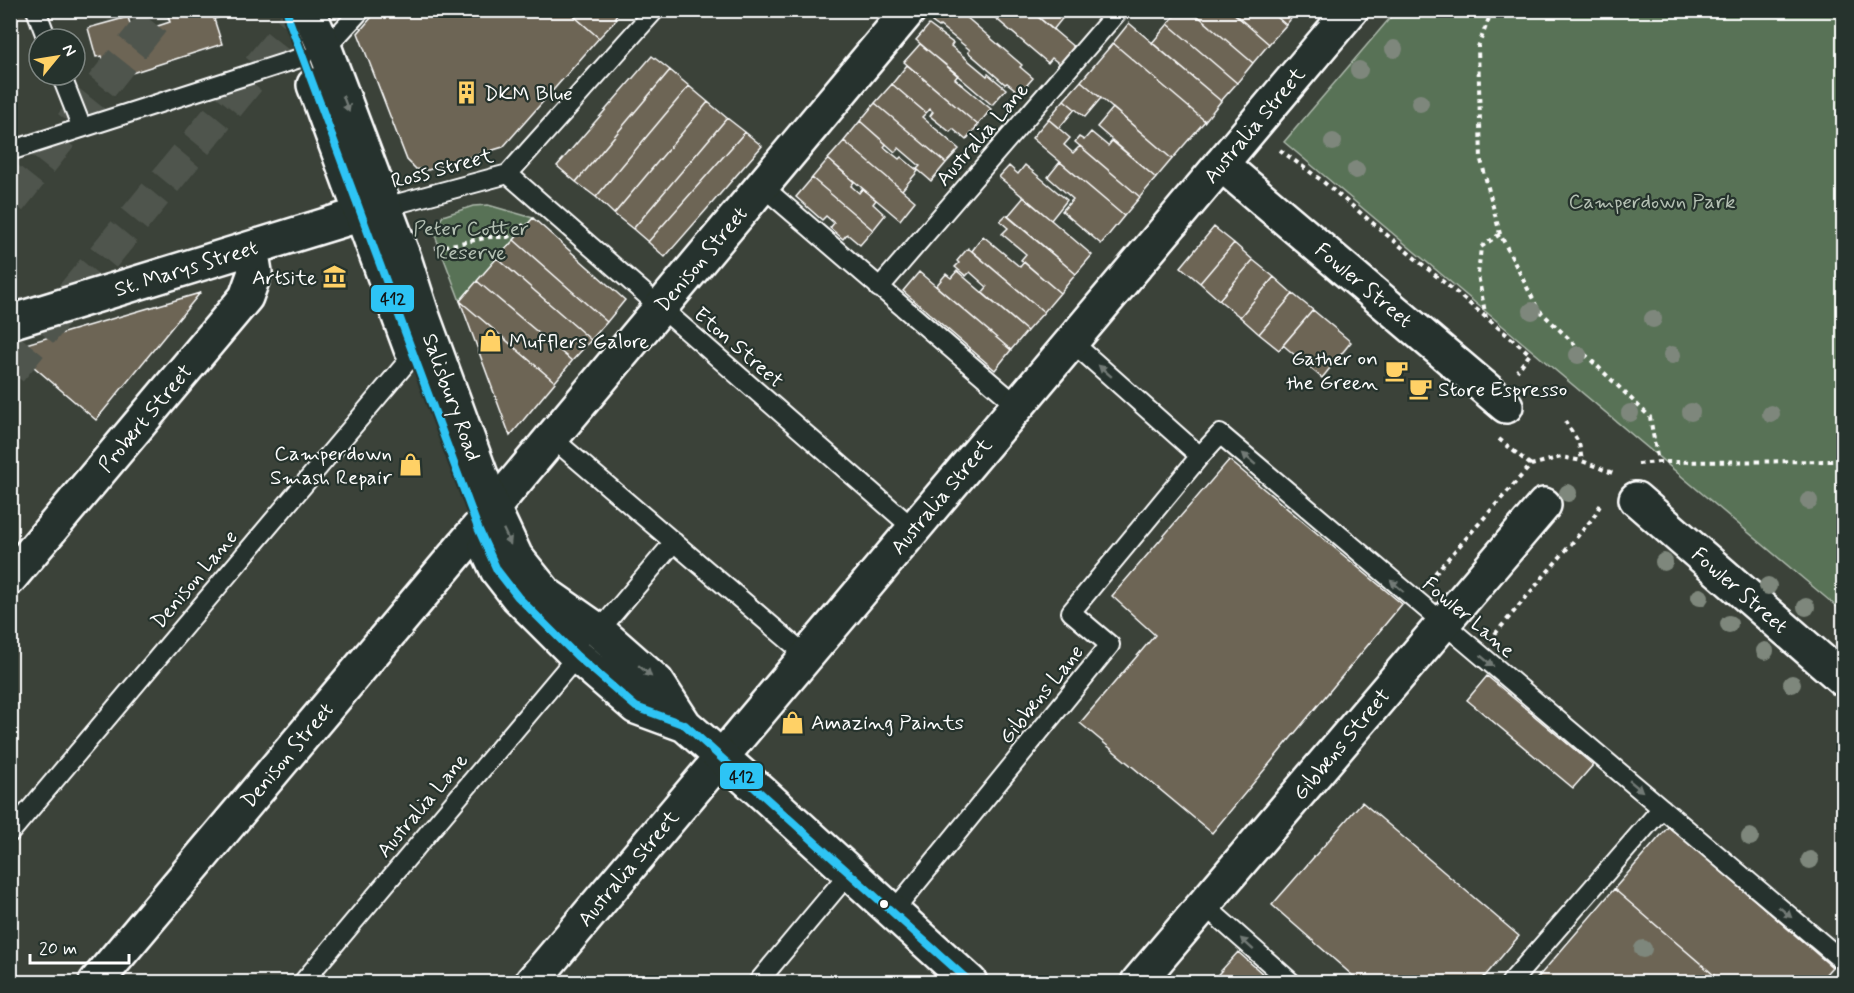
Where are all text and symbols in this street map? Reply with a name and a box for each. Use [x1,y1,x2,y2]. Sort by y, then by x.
north arrow [27,27,87,87]
text: N [57,40,80,60]
street label: Australia Street [1198,61,1312,190]
street label: Australia Lane [930,77,1036,192]
building icon: DKM Blue [453,80,479,106]
place label: DKM Blue [484,80,573,108]
one-way arrow [341,95,351,113]
street label: Ross Street [388,142,497,196]
park label: Camperdown Park [1568,188,1736,216]
street label: Denison Street [649,201,754,318]
park label: Peter Cotter Reserve [413,215,529,267]
street label: St. Marys Street [111,234,262,304]
street label: Fowler Street [1309,237,1418,335]
place label: Artsite [252,264,317,292]
museum icon: Artsite [322,264,348,290]
line badge: 412 [370,284,415,313]
text: 412 [380,289,406,310]
street label: Eton Street [687,301,789,395]
shop icon: Mufflers Galore [478,328,504,354]
place label: Mufflers Galore [509,328,649,356]
street label: Salisbury Road [415,330,487,465]
place label: Gather on the Green [1286,345,1379,397]
cafe icon: Gather on the Green [1383,357,1409,383]
street label: Probert Street [92,359,199,479]
one-way arrow [1098,365,1113,378]
cafe icon: Store Espresso [1407,376,1433,402]
place label: Store Espresso [1438,376,1567,404]
street label: Australia Street [885,432,999,561]
place label: Camperdown Smash Repair [270,440,392,492]
shop icon: Camperdown Smash Repair [397,452,423,478]
one-way arrow [1242,453,1257,466]
street label: Denison Lane [145,524,244,635]
one-way arrow [502,529,511,546]
street label: Fowler Street [1685,541,1794,641]
street label: Fowler Lane [1416,571,1521,665]
one-way arrow [1390,580,1405,593]
street label: Gibbens Lane [993,639,1091,750]
one-way arrow [1479,655,1495,668]
one-way arrow [637,664,652,677]
street label: Gibbens Street [1287,683,1397,807]
street label: Denison Street [235,697,340,814]
shop icon: Amazing Paints [780,709,806,735]
place label: Amazing Paints [811,709,964,737]
street label: Australia Lane [371,747,475,864]
line badge: 412 [719,762,764,790]
text: 412 [729,767,755,788]
one-way arrow [1628,780,1644,793]
street label: Australia Street [572,804,686,933]
unlabelled marker [878,898,890,910]
one-way arrow [1777,906,1793,919]
scale bar [30,927,129,965]
text: 20 m [39,937,77,961]
one-way arrow [1240,937,1255,951]

